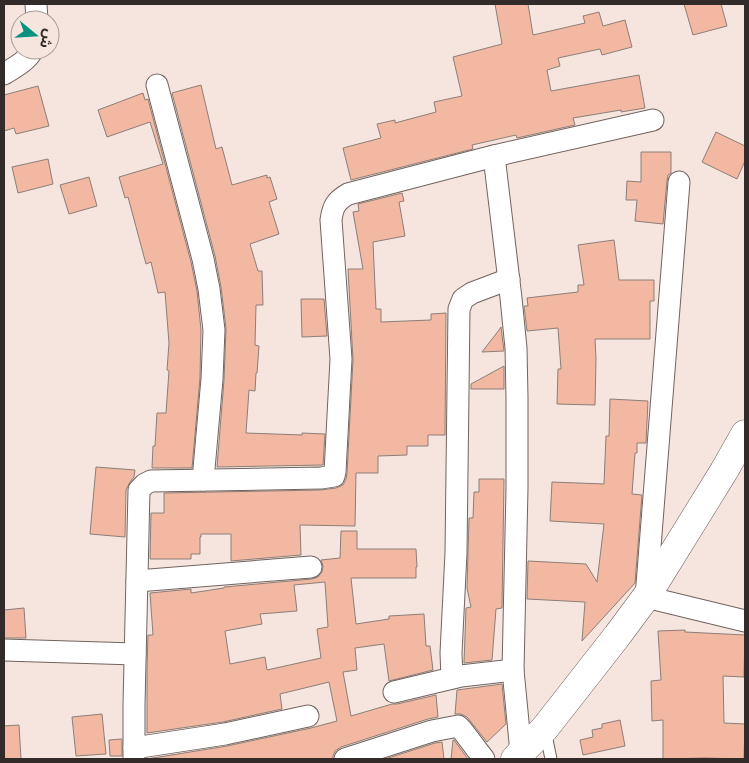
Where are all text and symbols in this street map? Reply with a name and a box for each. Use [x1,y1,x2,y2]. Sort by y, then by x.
north arrow [10,10,60,60]
text: ش [36,27,58,51]

